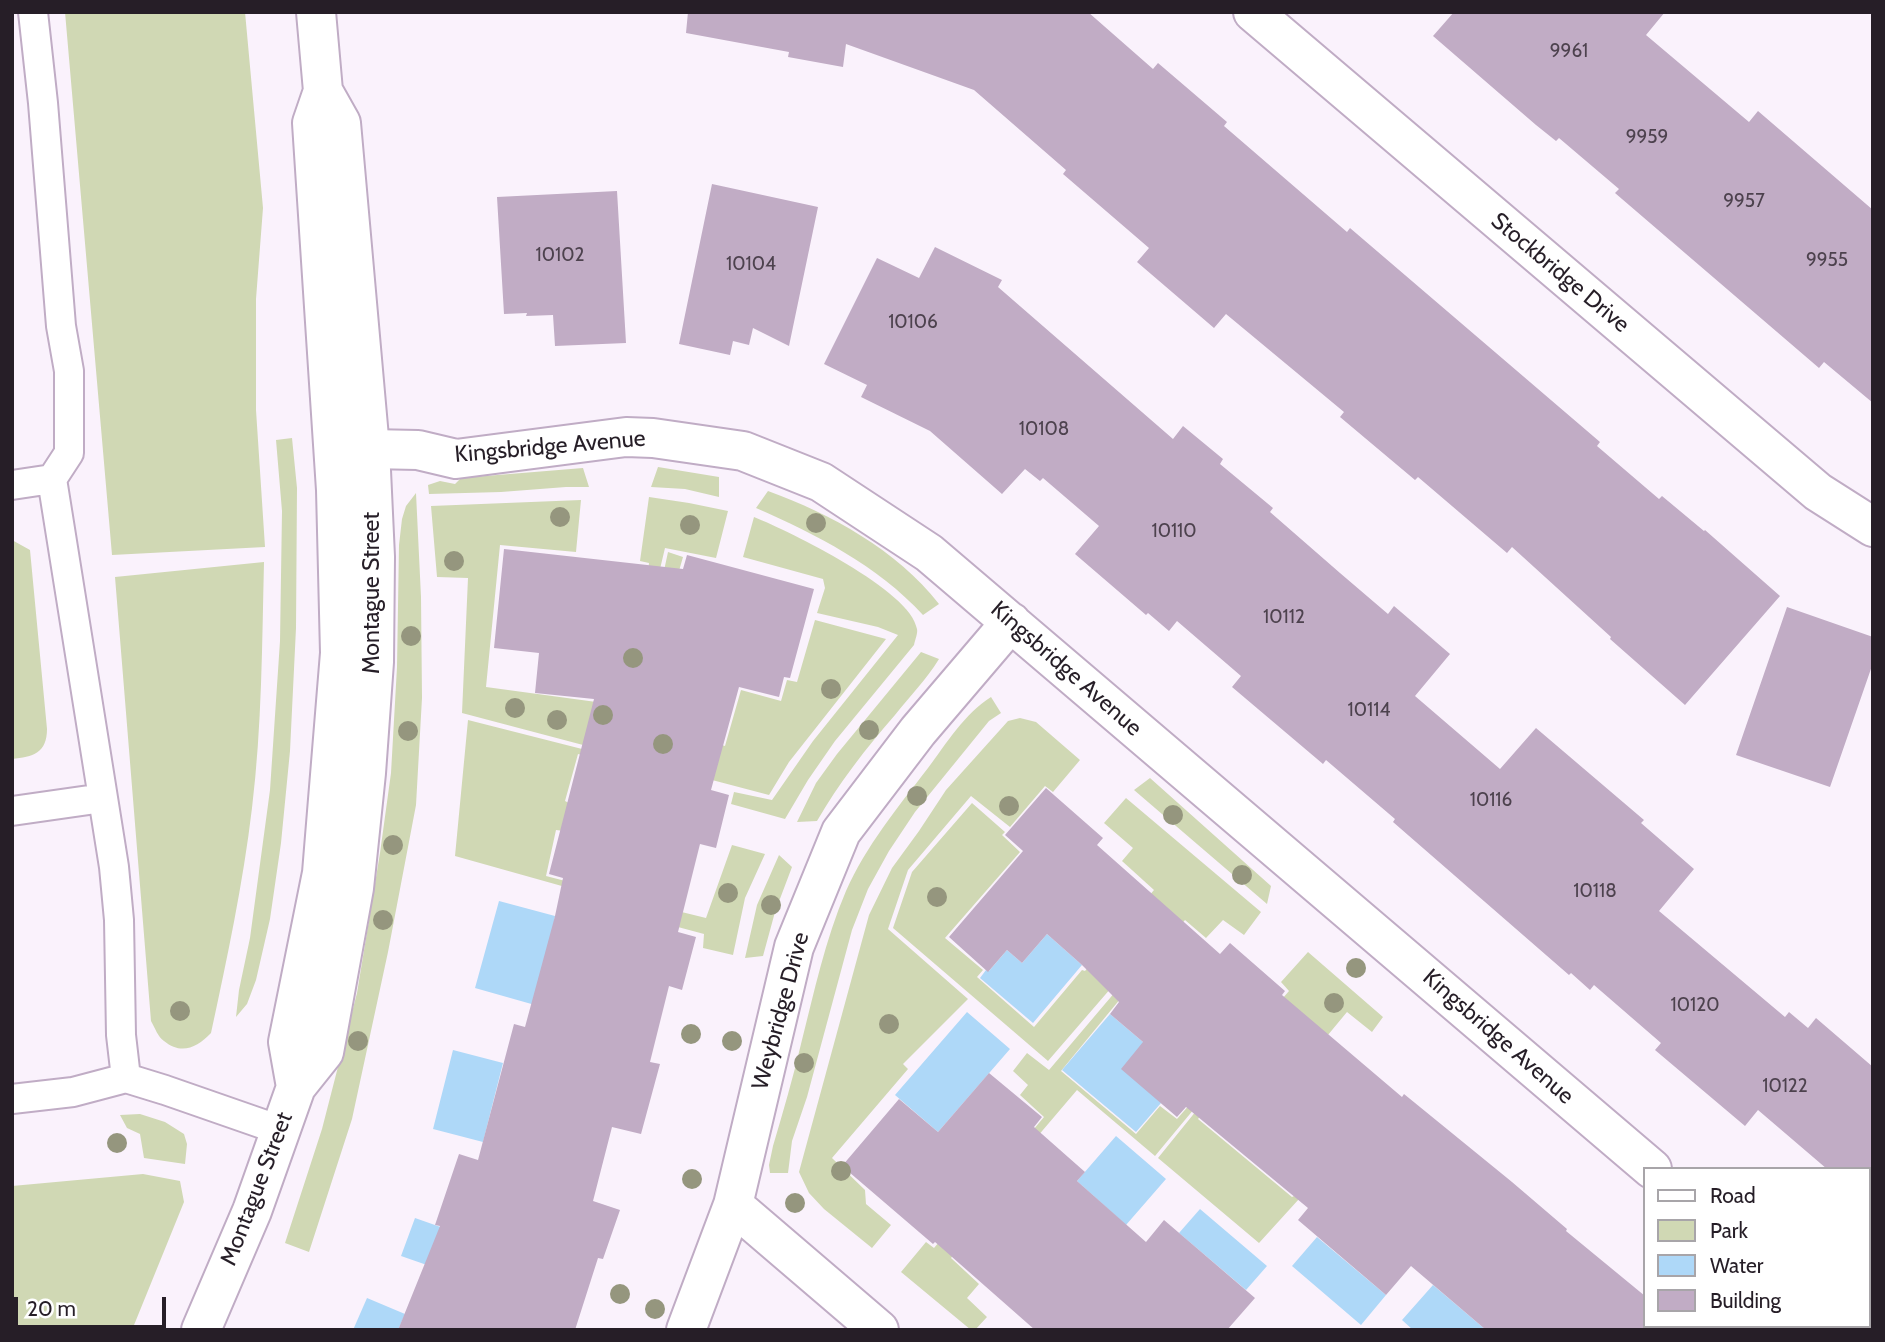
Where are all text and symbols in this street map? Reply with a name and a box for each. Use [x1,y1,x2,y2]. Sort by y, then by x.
house number: 9961 [1550,40,1588,62]
house number: 9959 [1626,126,1668,148]
house number: 9957 [1723,190,1765,212]
street label: Stockbridge Drive [1485,207,1635,339]
house number: 10102 [536,244,584,266]
house number: 9955 [1806,249,1848,271]
house number: 10104 [726,253,776,275]
house number: 10106 [888,311,938,333]
house number: 10108 [1019,418,1069,440]
street label: Kingsbridge Avenue [454,425,646,469]
street label: Montague Street [358,512,386,674]
house number: 10110 [1151,520,1197,542]
street label: Kingsbridge Avenue [985,596,1147,742]
house number: 10112 [1263,606,1305,628]
house number: 10114 [1348,699,1390,721]
house number: 10116 [1470,789,1512,811]
house number: 10118 [1573,880,1617,902]
street label: Weybridge Drive [747,929,815,1093]
street label: Kingsbridge Avenue [1417,964,1579,1110]
house number: 10120 [1671,994,1719,1016]
house number: 10122 [1762,1075,1808,1097]
street label: Montague Street [215,1108,299,1270]
legend [1644,1167,1871,1328]
text: Road [1710,1183,1756,1208]
text: Park [1710,1218,1748,1243]
text: Water [1710,1253,1763,1278]
scale bar [18,1282,170,1326]
text: Building [1710,1288,1781,1313]
text: 20 m [27,1296,76,1321]

